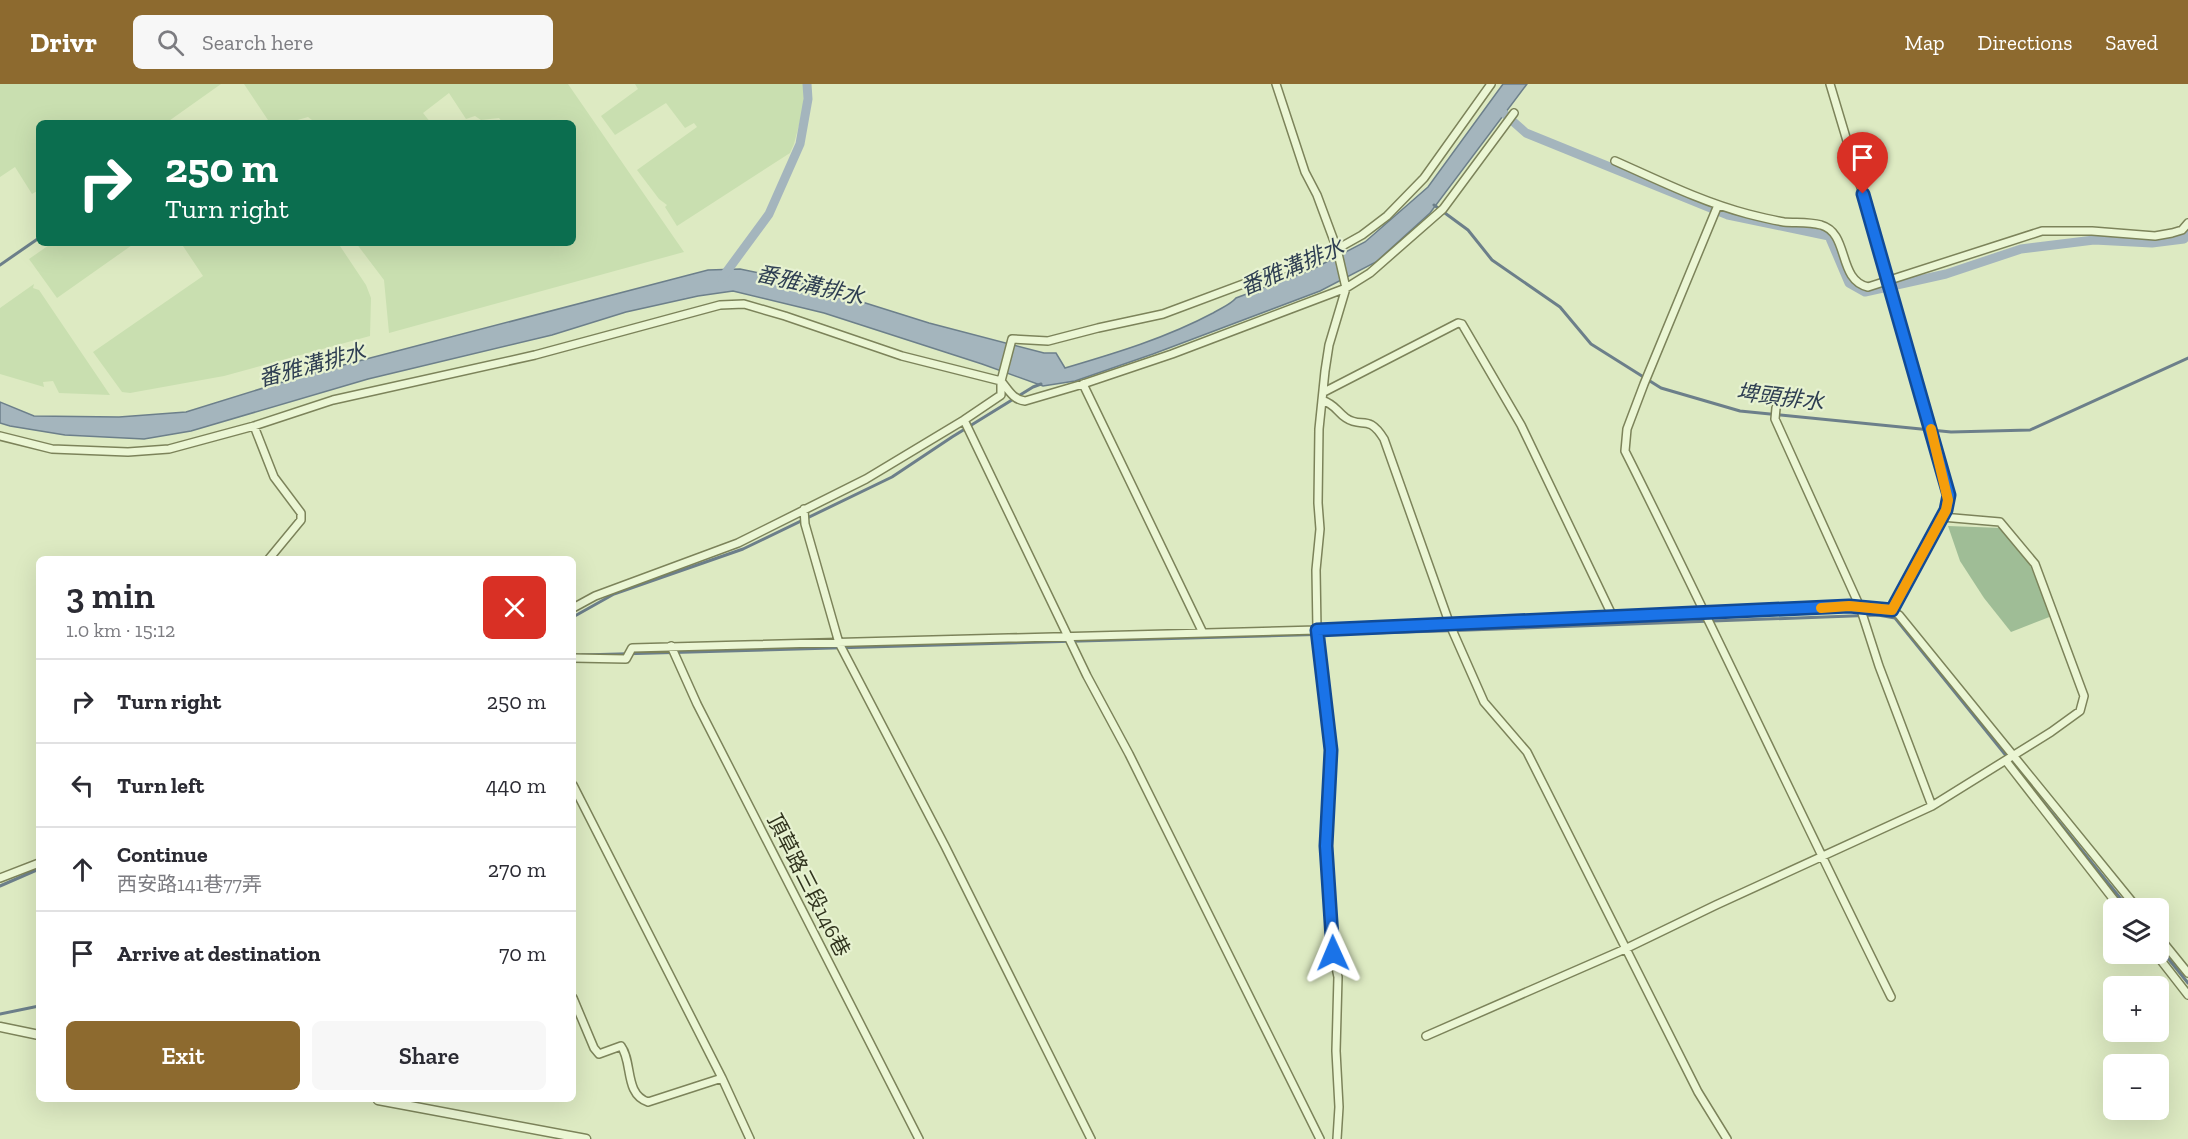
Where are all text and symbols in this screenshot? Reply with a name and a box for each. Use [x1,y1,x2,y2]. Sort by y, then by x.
search box [133,15,553,69]
text: Drivr [30,26,97,59]
icon: search [154,26,187,59]
text: Search here [202,29,313,56]
text: Map [1905,30,1945,55]
text: Directions [1978,30,2072,55]
text: Saved [2105,30,2158,55]
pin [1837,132,1888,194]
icon: arrive [1846,141,1879,174]
text: 250 m [165,142,278,193]
icon: right [66,144,144,222]
text: Turn right [165,193,289,225]
water label: 番雅溝排水 [1236,233,1349,301]
water label: 番雅溝排水 [753,259,868,311]
water label: 番雅溝排水 [255,337,370,392]
water label: 埤頭排水 [1735,378,1826,416]
text: 3 min [66,574,155,617]
button: close [483,576,546,639]
text: 1.0 km · 15:12 [66,618,175,642]
icon: right [66,685,99,718]
text: Turn right [117,688,221,715]
text: 250 m [487,688,546,715]
icon: left [66,769,99,802]
text: Turn left [117,772,204,799]
text: 440 m [486,772,546,799]
street label: 頂草路三段146巷 [762,810,856,960]
text: Continue [117,841,208,868]
icon: ahead [66,853,99,886]
text: 270 m [488,856,546,883]
text: 西安路141巷77弄 [117,872,262,896]
map controls [2103,898,2169,1120]
button: layers [2103,898,2169,964]
position arrow [1301,921,1365,985]
icon: arrive [66,937,99,970]
text: Arrive at destination [117,940,320,967]
text: 70 m [499,940,546,967]
button: + [2103,976,2169,1042]
button: Exit [66,1021,300,1090]
button: Share [312,1021,546,1090]
button: − [2103,1054,2169,1120]

